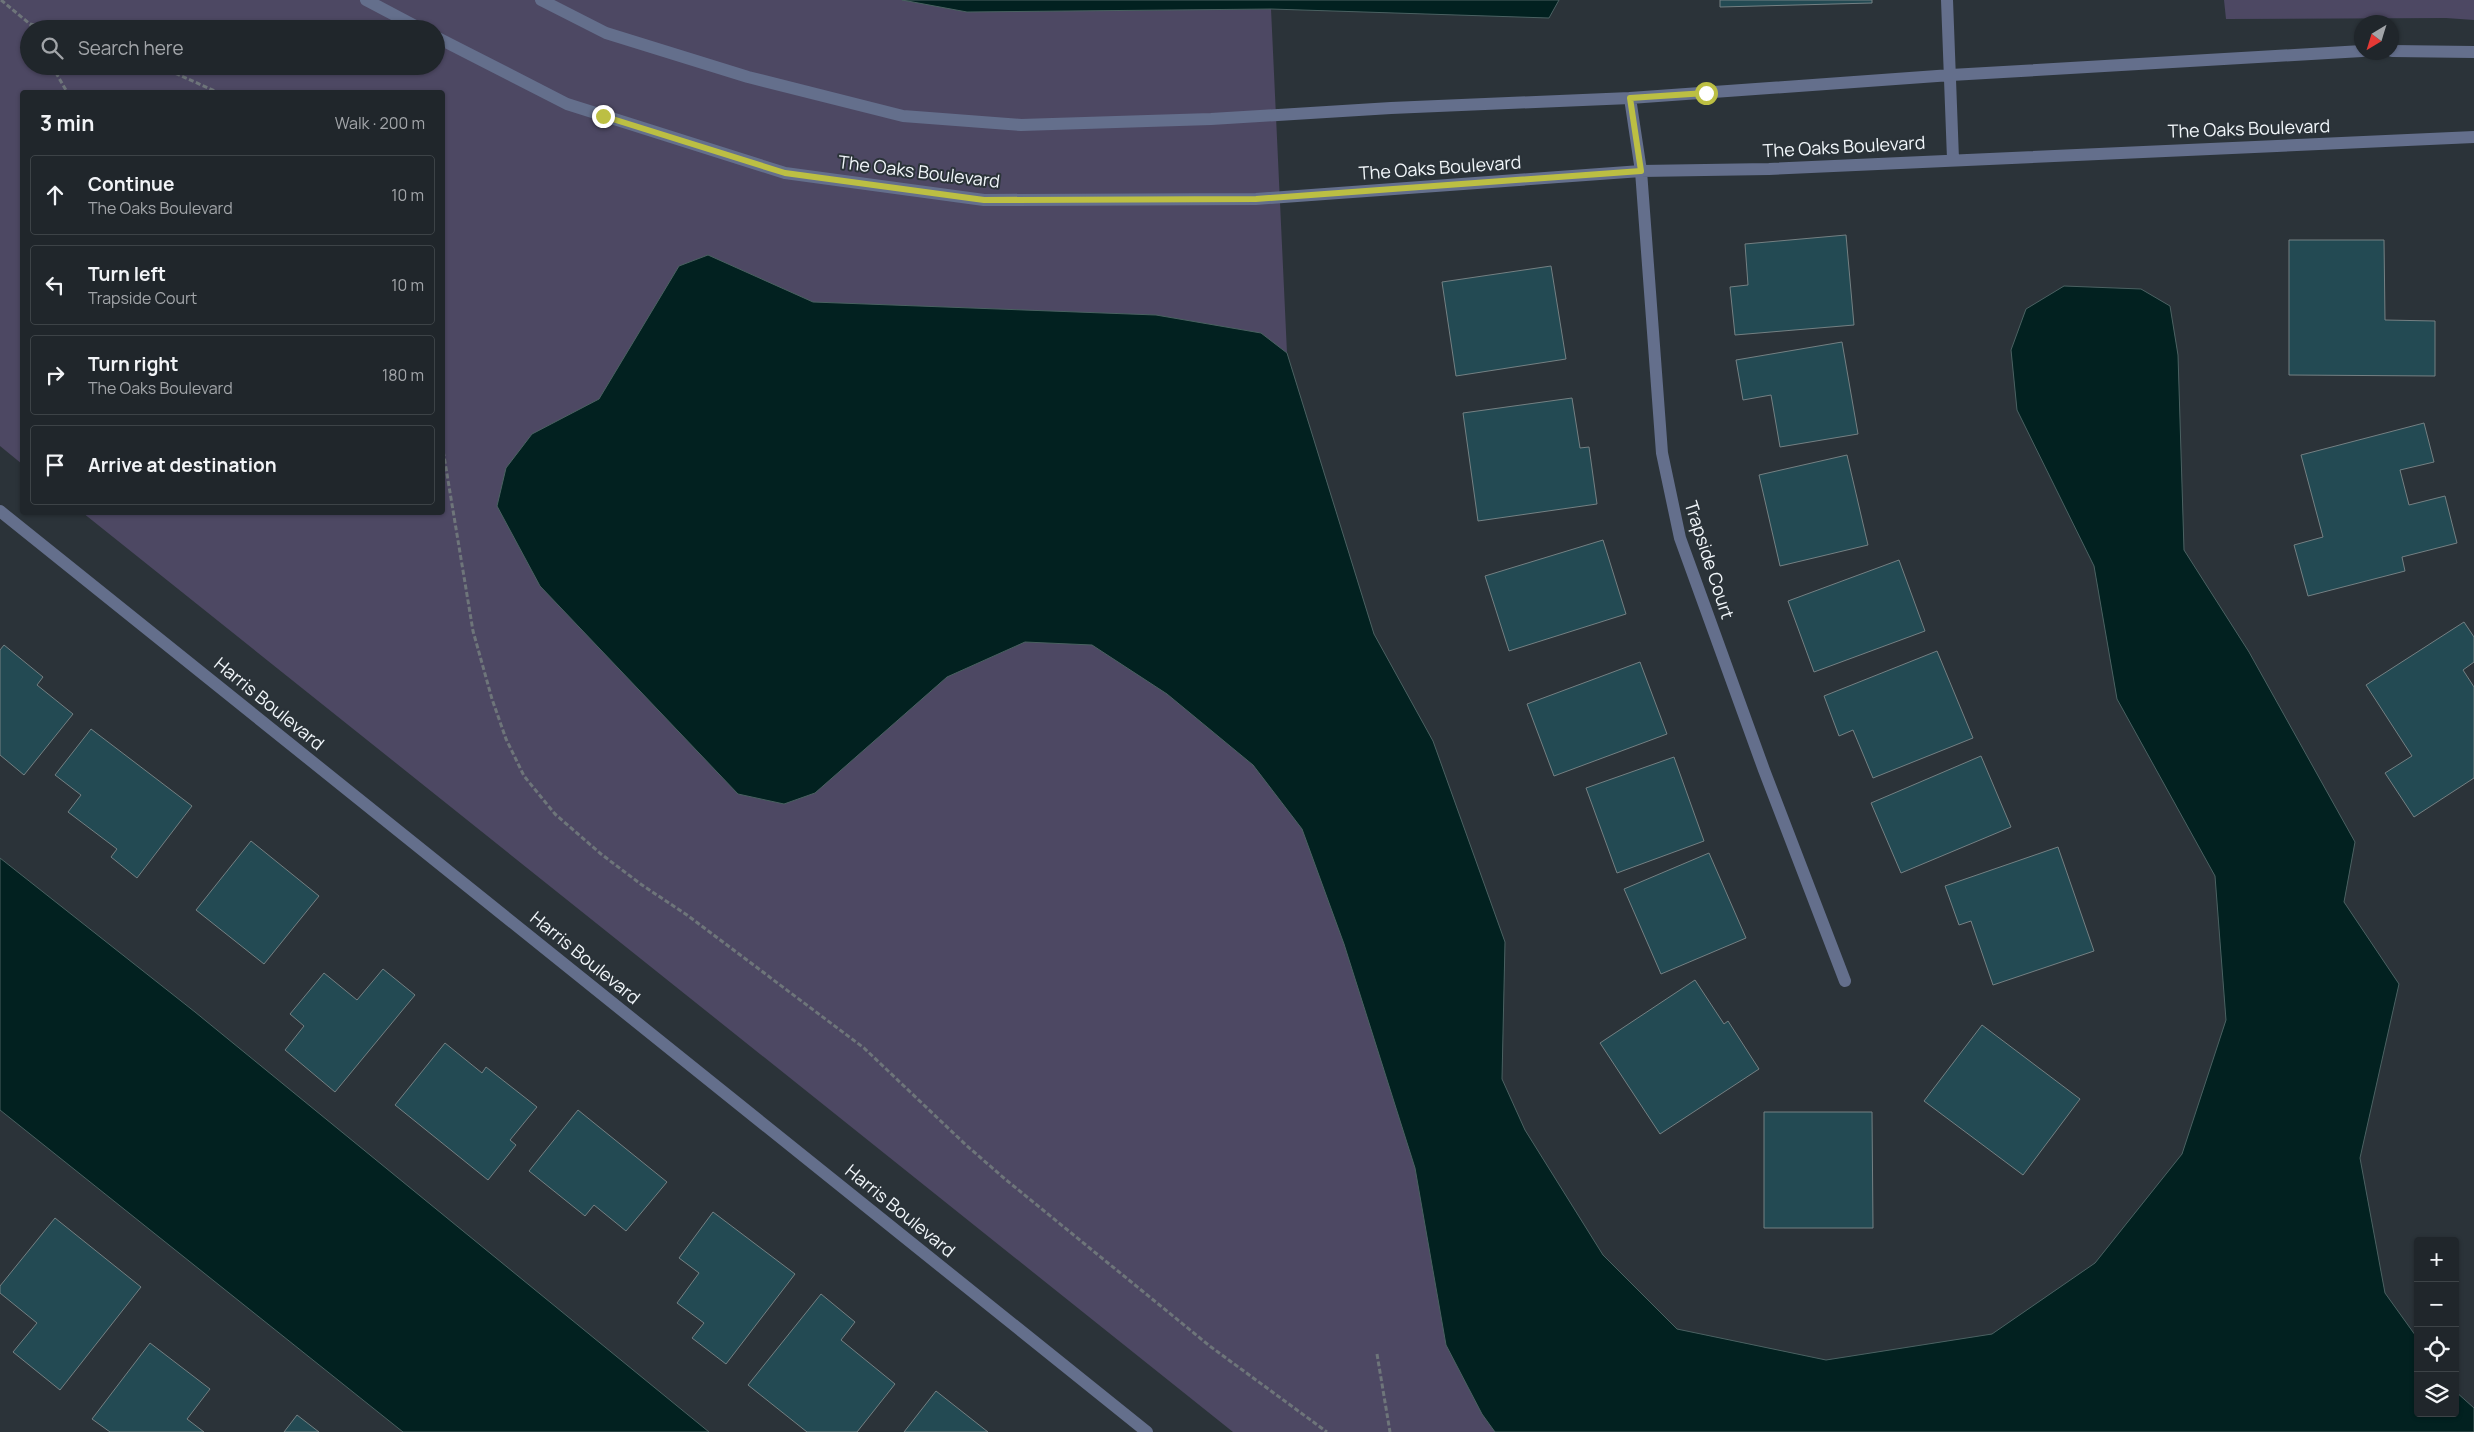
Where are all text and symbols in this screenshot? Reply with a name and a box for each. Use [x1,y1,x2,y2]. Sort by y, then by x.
north arrow [2354,15,2399,60]
search box [20,20,445,75]
icon: search [38,34,66,62]
text: Search here [78,35,184,61]
route start [1695,82,1718,105]
route end [592,105,615,128]
text: 3 min [40,109,94,137]
text: Walk · 200 m [335,112,425,134]
street label: The Oaks Boulevard [2167,113,2331,143]
street label: The Oaks Boulevard [1762,130,1926,162]
street label: The Oaks Boulevard [837,149,1001,193]
street label: The Oaks Boulevard [1358,149,1522,185]
text: Continue [88,171,174,197]
icon: ahead [41,181,69,209]
text: 10 m [391,184,424,206]
text: The Oaks Boulevard [88,197,233,219]
text: Turn left [88,261,166,287]
icon: left [41,271,69,299]
text: 10 m [391,274,424,296]
text: Trapside Court [88,287,197,309]
text: Turn right [88,351,178,377]
icon: right [41,361,69,389]
text: 180 m [382,364,424,386]
text: The Oaks Boulevard [88,377,233,399]
icon: arrive [41,451,69,479]
text: Arrive at destination [88,452,277,478]
street label: Trapside Court [1680,498,1740,622]
street label: Harris Boulevard [210,651,330,755]
street label: Harris Boulevard [526,905,646,1009]
street label: Harris Boulevard [841,1158,961,1262]
map controls [2414,1237,2459,1417]
button: + [2414,1237,2459,1282]
button: − [2414,1282,2459,1327]
button: locate [2414,1327,2459,1372]
button: layers [2414,1372,2459,1417]

